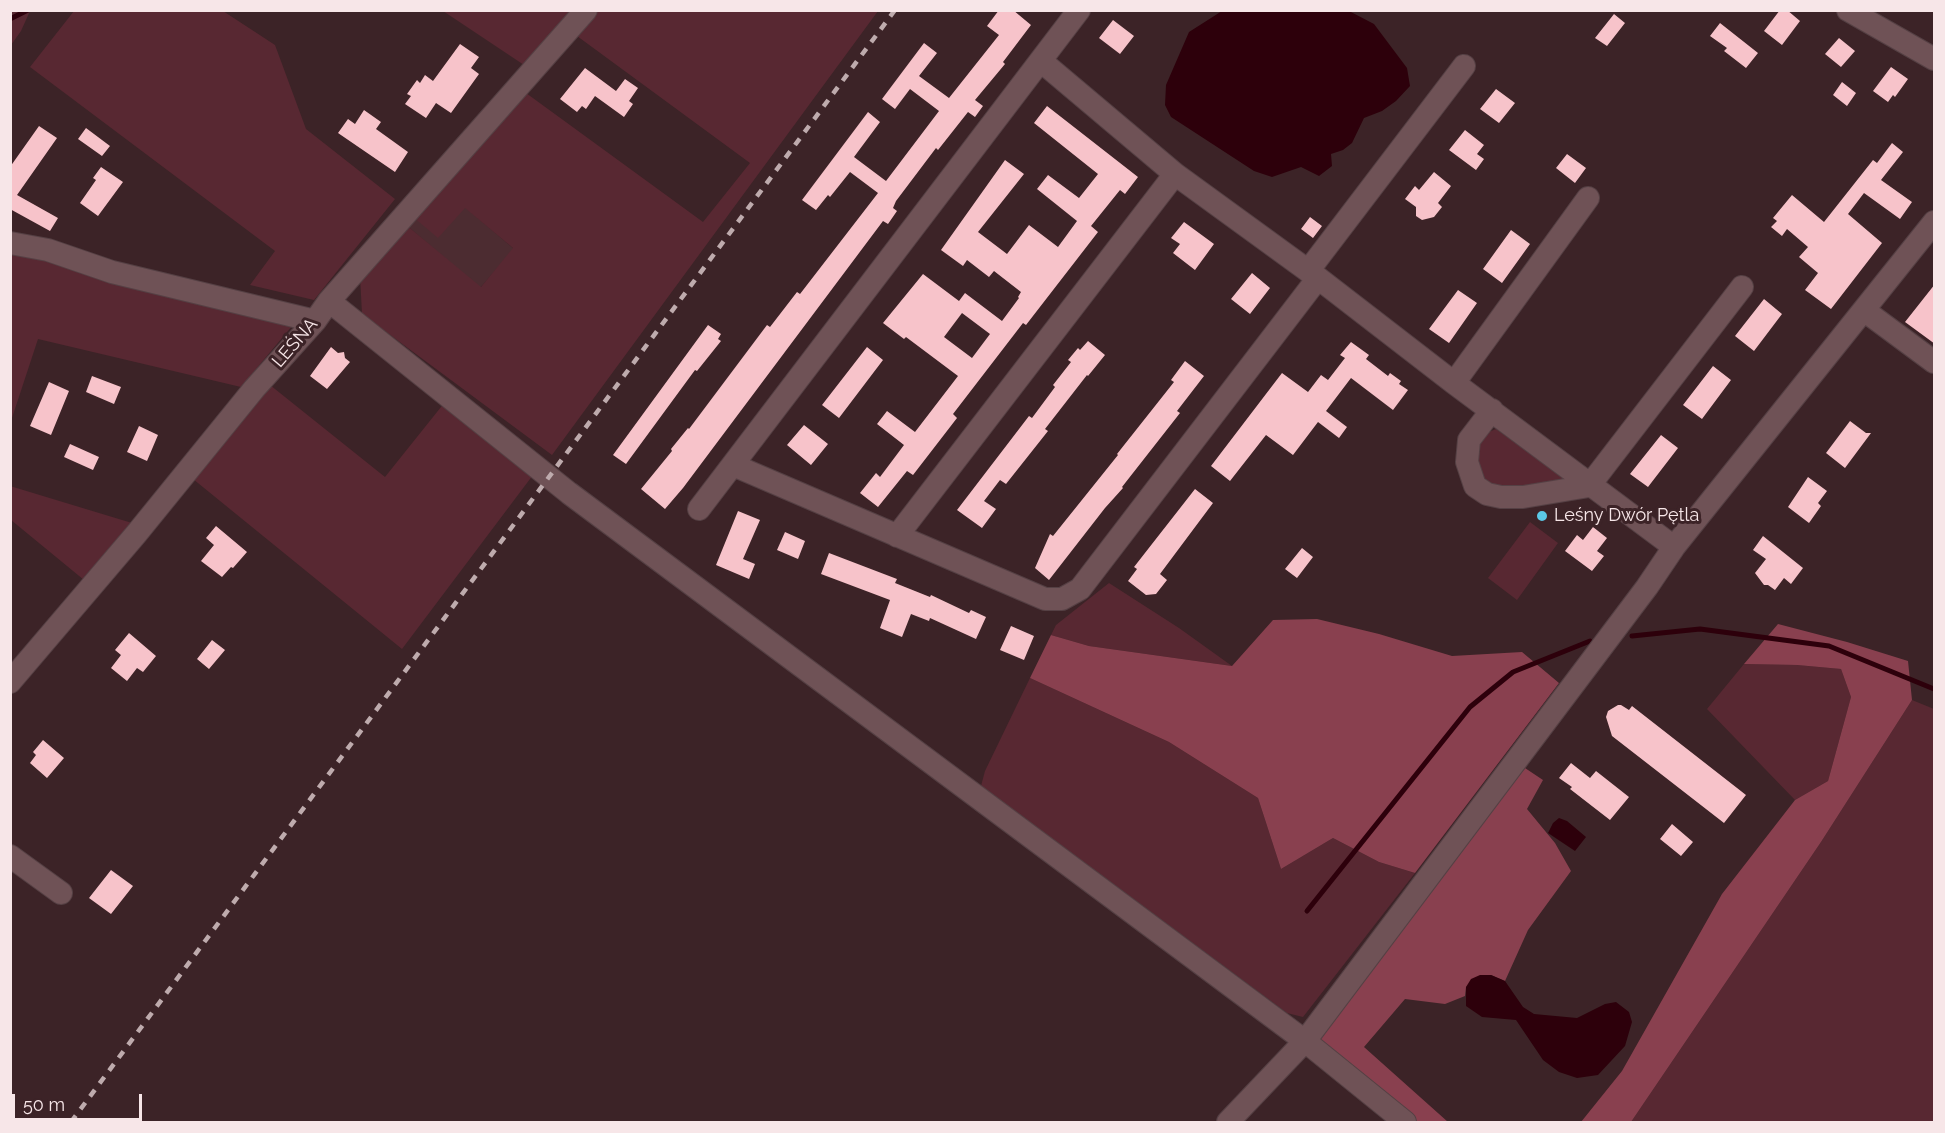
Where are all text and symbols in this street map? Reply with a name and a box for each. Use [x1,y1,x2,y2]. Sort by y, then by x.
street label: LEŚNA [268,314,322,372]
place label: Leśny Dwór Pętla [1554,505,1699,527]
marker: Leśny Dwór Pętla [1535,509,1549,523]
scale bar [15,1082,146,1120]
text: 50 m [23,1094,65,1115]

